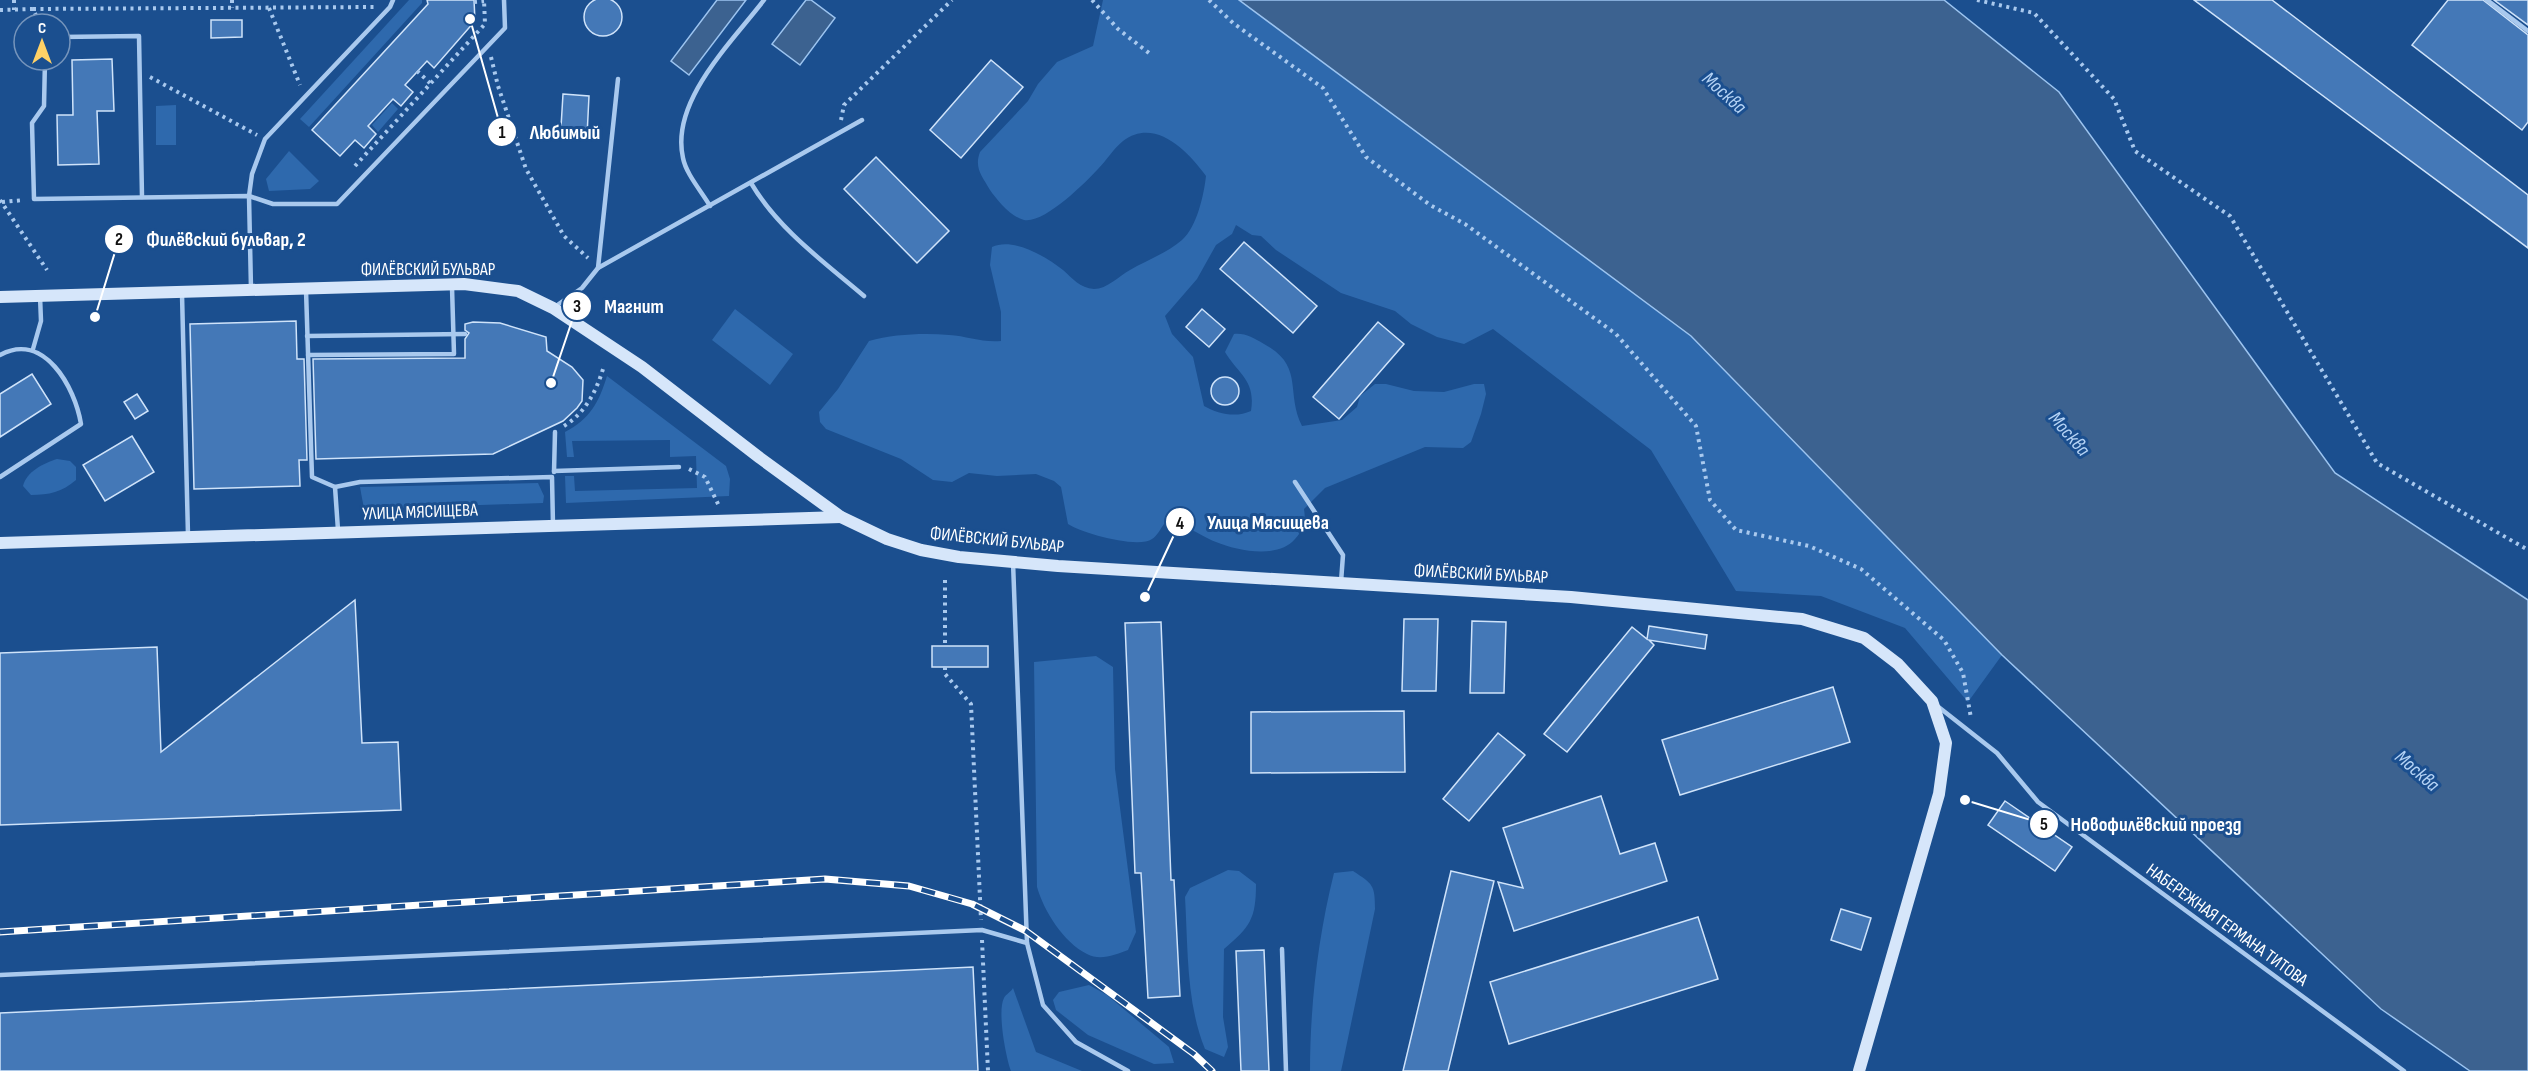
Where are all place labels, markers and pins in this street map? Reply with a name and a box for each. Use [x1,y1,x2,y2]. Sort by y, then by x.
callout: Любимый [487,113,612,151]
callout: Филёвский бульвар, 2 [104,220,317,258]
callout: Магнит [562,287,675,325]
callout: Улица Мясищева [1165,503,1341,541]
callout: Новофилёвский проезд [2029,805,2254,843]

